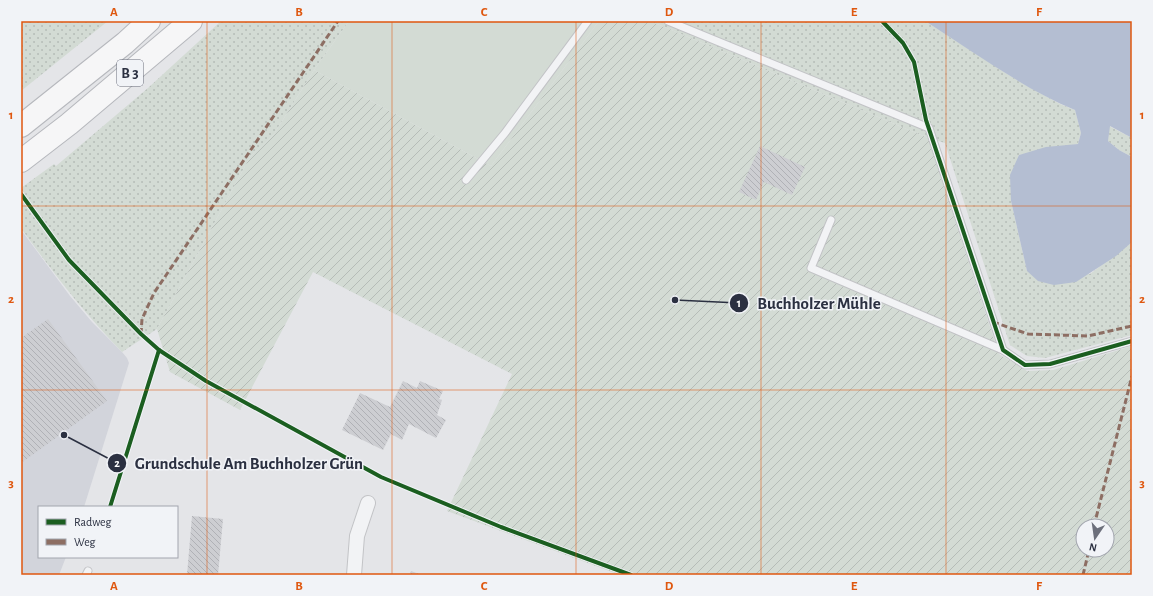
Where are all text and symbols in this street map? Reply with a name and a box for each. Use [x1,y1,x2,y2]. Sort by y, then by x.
text: A [110,6,118,19]
text: B [295,6,303,19]
text: C [481,6,488,19]
text: D [665,6,674,19]
text: E [851,6,858,19]
text: F [1036,6,1043,19]
road number: B 3 [117,60,143,86]
text: 1 [9,109,13,122]
text: 1 [1140,109,1144,122]
callout: Buchholzer Mühle [729,288,889,317]
text: 2 [8,293,14,306]
text: 2 [1139,293,1145,306]
text: Buchholzer Mühle [757,295,881,312]
text: 1 [737,297,741,309]
callout: Grundschule Am Buchholzer Grün [107,448,371,477]
text: Grundschule Am Buchholzer Grün [135,455,363,472]
text: 2 [114,457,120,469]
text: 3 [8,477,14,490]
text: 3 [1139,477,1145,490]
legend [38,506,178,558]
text: Radweg [74,516,111,528]
north arrow [1075,518,1115,558]
text: Weg [74,536,96,548]
text: N [1088,541,1098,553]
text: A [110,580,118,593]
text: B [295,580,303,593]
text: C [481,580,488,593]
text: D [665,580,674,593]
text: E [851,580,858,593]
text: F [1036,580,1043,593]

